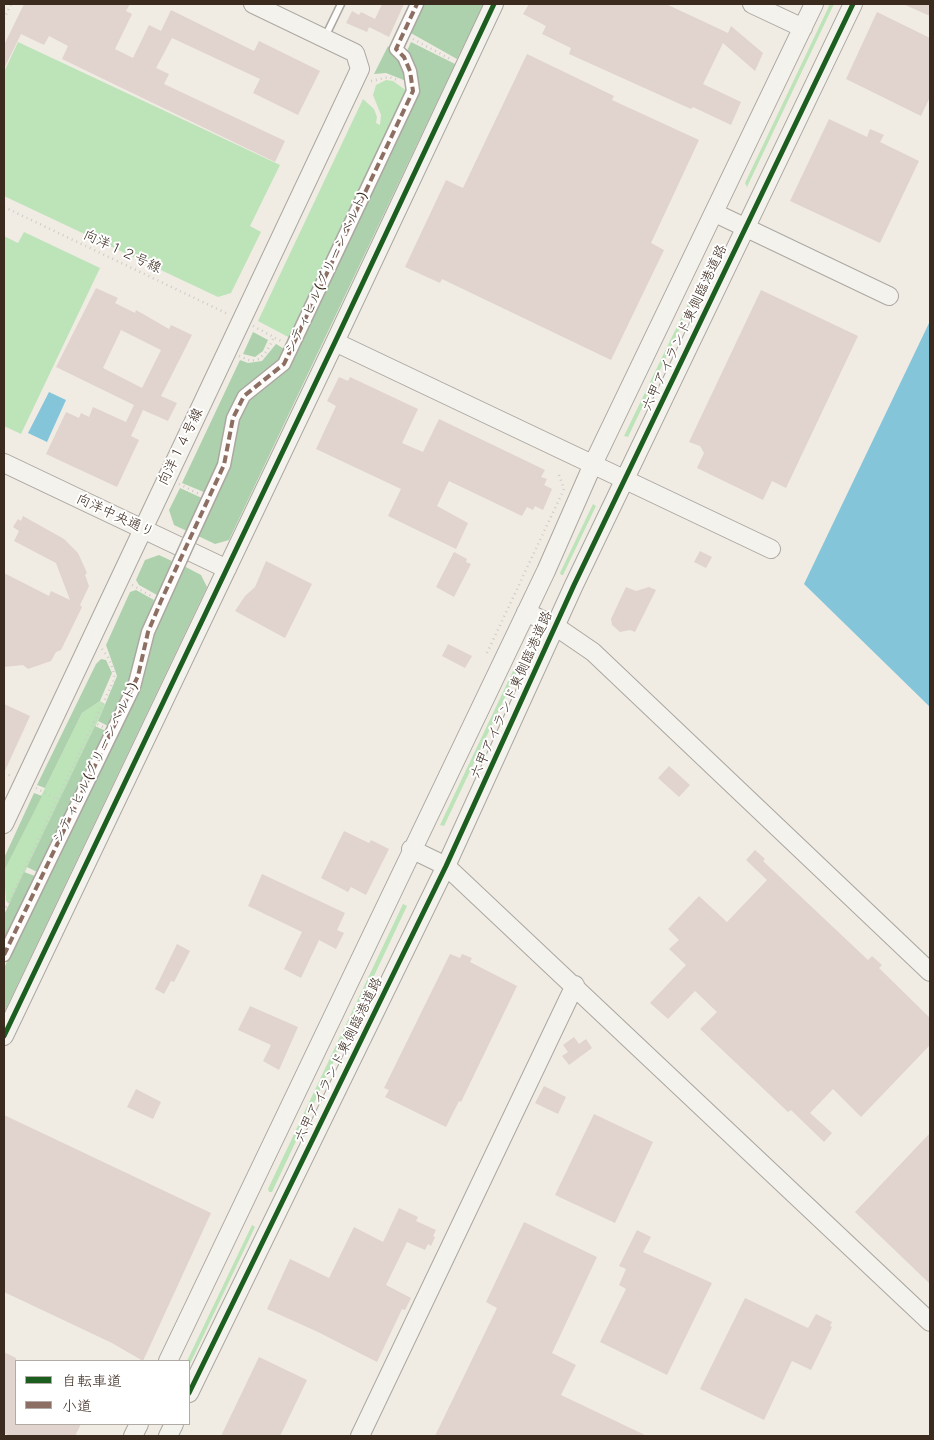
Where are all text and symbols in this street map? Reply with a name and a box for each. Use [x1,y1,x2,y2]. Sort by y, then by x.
street label: シティヒル(グリーンベルト) [282,189,372,357]
street label: 向洋１２号線 [80,227,164,277]
street label: 六甲アイランド東側臨港道路 [639,242,731,414]
street label: 向洋１４号線 [155,406,207,488]
street label: 向洋中央通り [73,491,157,541]
street label: 六甲アイランド東側臨港道路 [467,608,557,782]
street label: シティヒル(グリーンベルト) [50,680,142,846]
street label: 六甲アイランド東側臨港道路 [292,975,386,1145]
legend [15,1360,190,1425]
text: 自転車道 [62,1372,122,1391]
text: 小道 [62,1397,92,1416]

